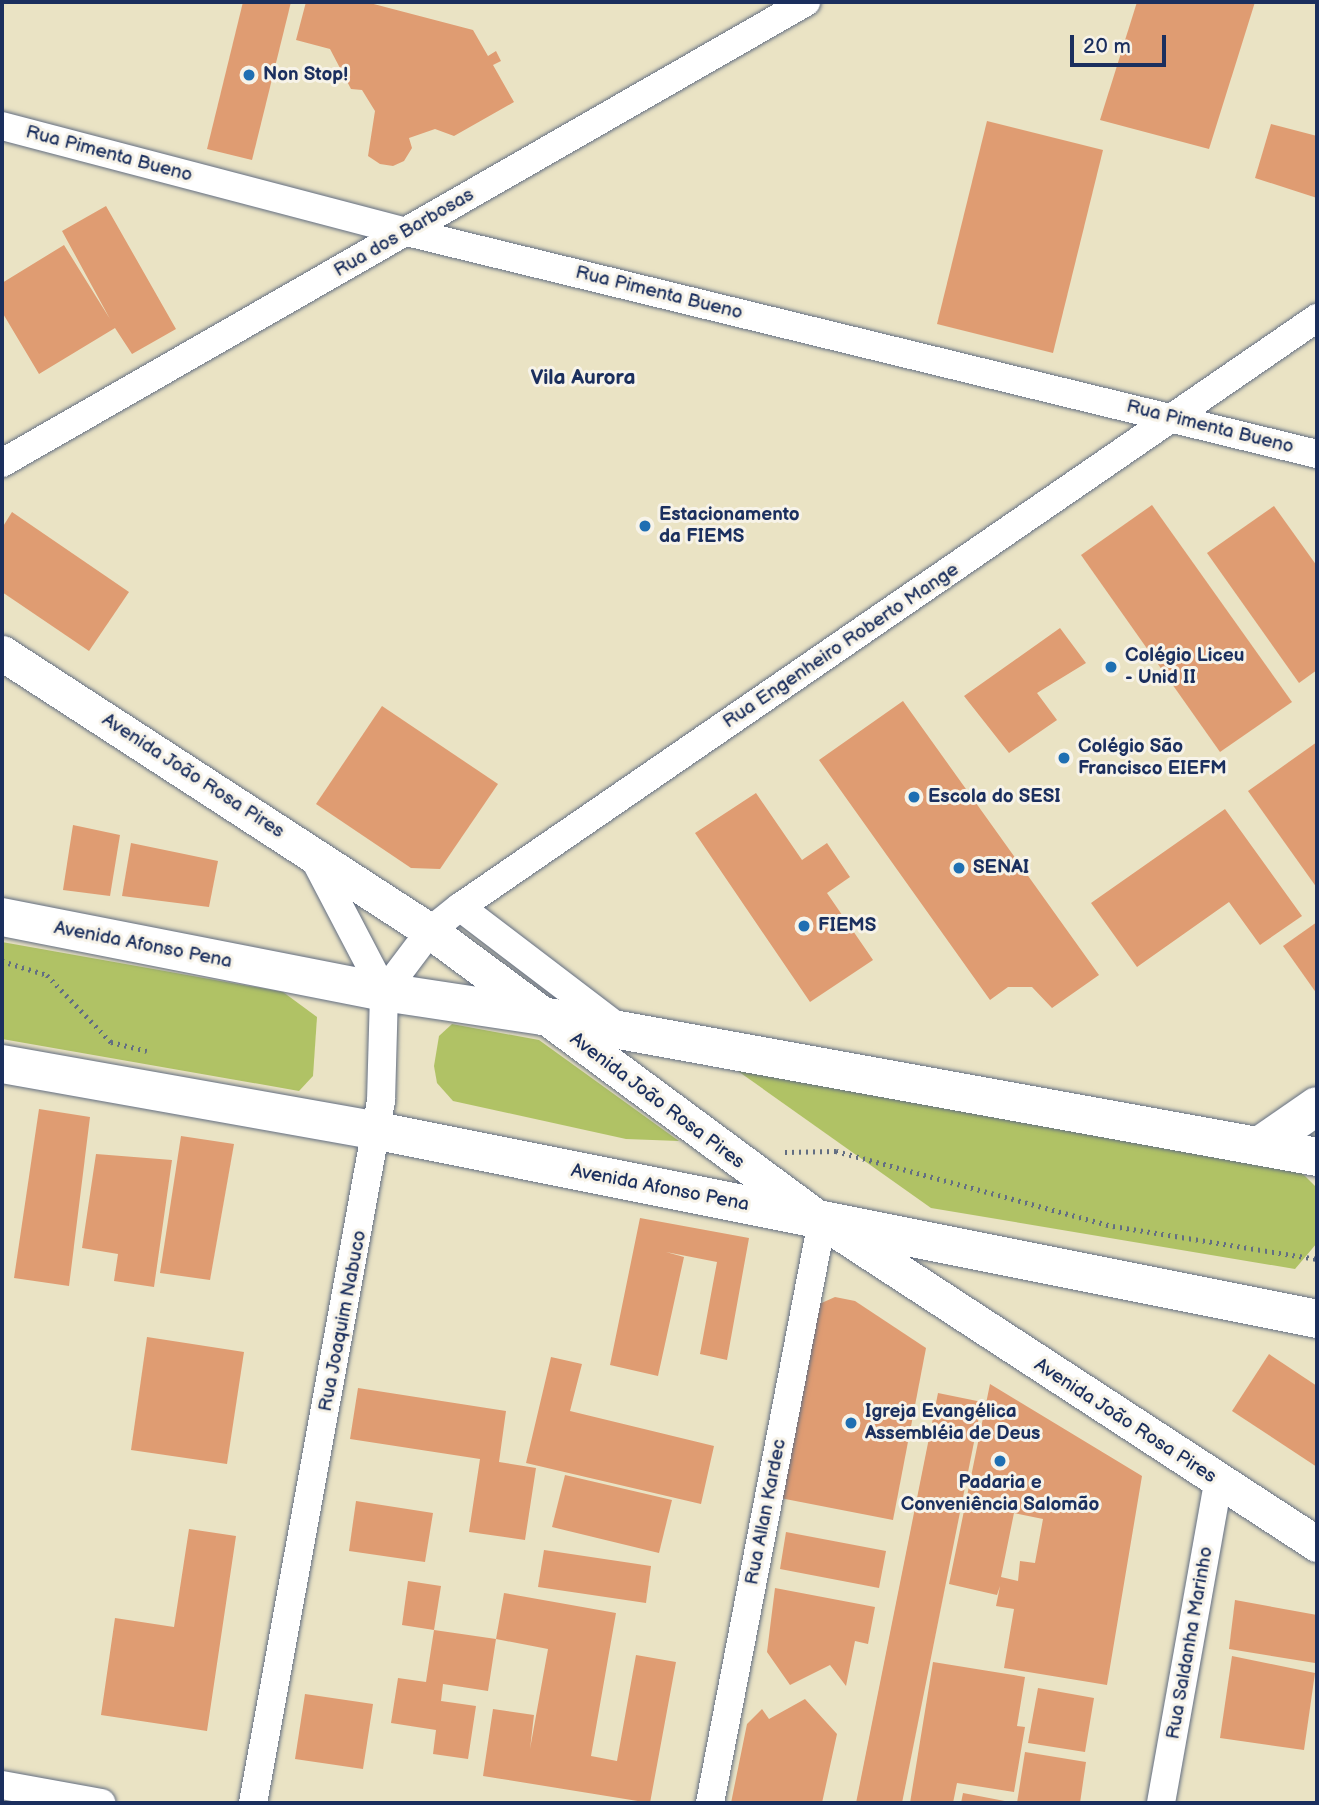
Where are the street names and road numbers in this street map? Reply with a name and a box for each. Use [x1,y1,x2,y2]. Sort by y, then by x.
street label: Rua Pimenta Bueno [23,121,195,187]
street label: Rua dos Barbosas [330,184,478,282]
street label: Rua Pimenta Bueno [573,261,745,325]
street label: Rua Pimenta Bueno [1124,395,1296,459]
street label: Rua Engenheiro Roberto Mange [719,558,963,734]
street label: Avenida João Rosa Pires [97,708,289,844]
street label: Avenida Afonso Pena [52,917,234,973]
street label: Avenida João Rosa Pires [565,1028,749,1174]
street label: Avenida Afonso Pena [569,1160,751,1216]
street label: Rua Joaquim Nabuco [314,1228,372,1414]
street label: Avenida João Rosa Pires [1029,1353,1221,1489]
street label: Rua Allan Kardec [741,1437,791,1587]
street label: Rua Saldanha Marinho [1162,1545,1218,1741]

